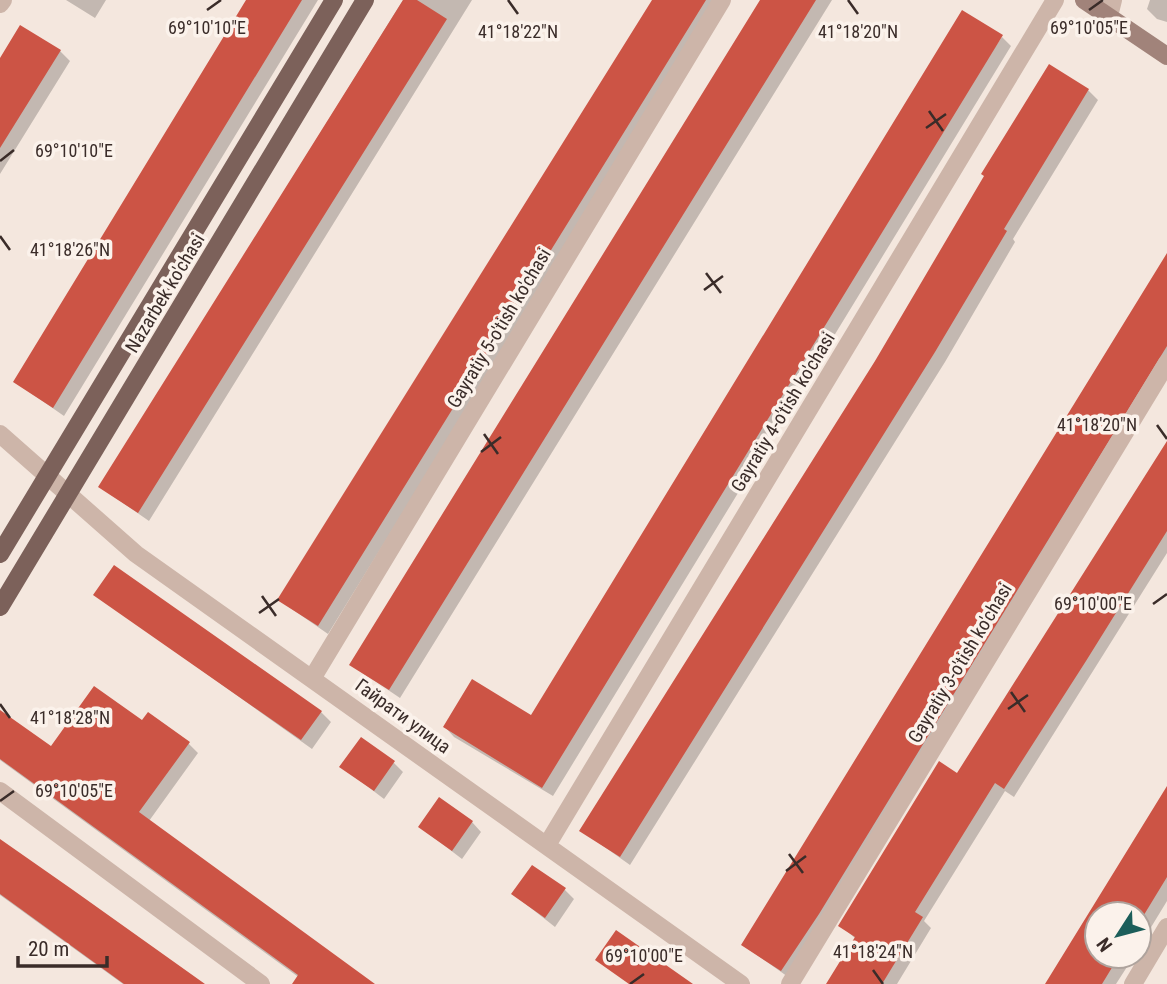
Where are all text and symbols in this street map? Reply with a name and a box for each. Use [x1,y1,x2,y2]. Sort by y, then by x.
text: 69°10'10"E [168,17,246,38]
text: 69°10'05"E [1050,17,1128,38]
text: 41°18'22"N [478,21,558,42]
text: 41°18'20"N [818,21,898,42]
text: 69°10'10"E [35,140,113,161]
street label: Nazarbek ko'chasi [120,229,210,357]
text: 41°18'26"N [30,239,110,260]
street label: Gayratiy 5-o'tish ko'chasi [442,244,556,412]
street label: Gayratiy 4-o'tish ko'chasi [726,328,840,496]
text: 41°18'20"N [1057,414,1137,435]
street label: Gayratiy 3-o'tish ko'chasi [903,579,1017,747]
text: 69°10'00"E [1054,593,1132,614]
street label: Гайрати улица [351,674,455,758]
text: 41°18'28"N [30,707,110,728]
text: 69°10'05"E [35,780,113,801]
north arrow [1083,900,1153,970]
scale bar [18,925,107,969]
text: N [1092,933,1117,956]
text: 20 m [28,937,69,961]
text: 41°18'24"N [833,941,913,962]
text: 69°10'00"E [605,945,683,966]

